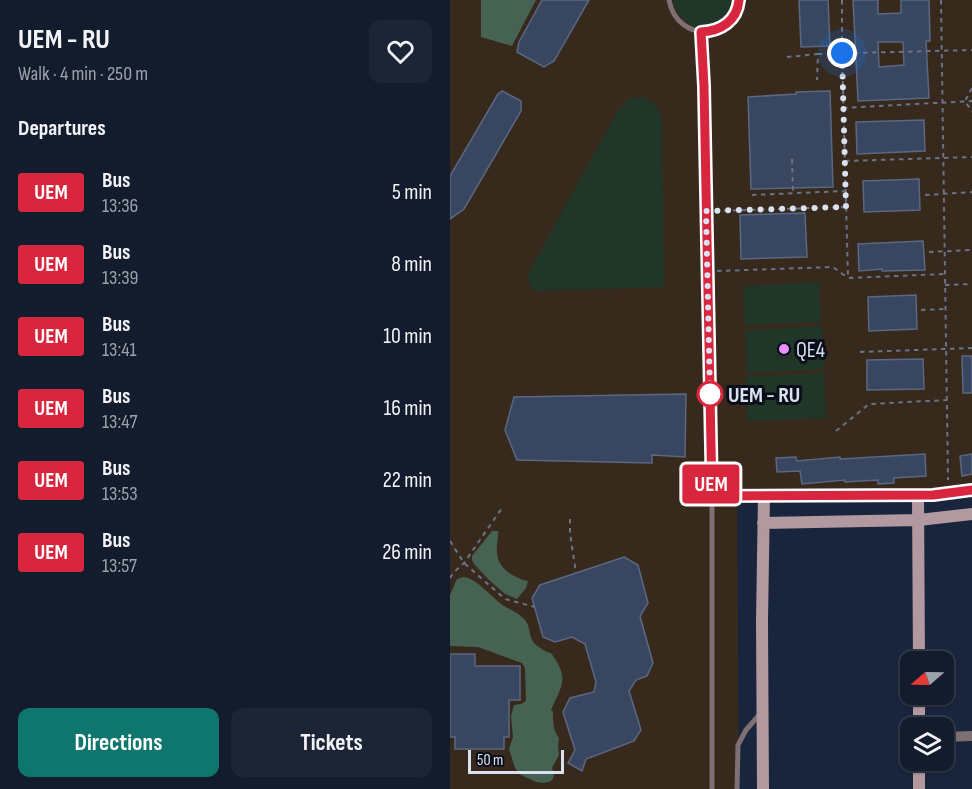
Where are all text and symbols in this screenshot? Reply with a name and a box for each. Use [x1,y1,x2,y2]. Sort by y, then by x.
button: heart [369,20,432,83]
text: UEM - RU [18,23,110,56]
your location [827,38,857,68]
text: Walk · 4 min · 250 m [18,62,148,86]
text: Departures [18,115,106,142]
text: Bus [102,167,131,194]
text: 5 min [392,179,432,206]
text: UEM [34,180,68,205]
text: 13:36 [102,194,138,218]
text: Bus [102,239,131,266]
text: 8 min [391,251,432,278]
text: UEM [34,252,68,277]
text: 13:39 [102,266,138,290]
text: Bus [102,311,131,338]
text: 10 min [383,323,432,350]
text: UEM [34,324,68,349]
place label: QE4 [796,337,825,364]
text: 13:41 [102,338,137,362]
marker: QE4 [777,342,791,356]
marker: UEM - RU [697,381,723,407]
place label: UEM - RU [728,382,800,409]
text: Bus [102,383,131,410]
text: 16 min [384,395,432,422]
text: UEM [34,396,68,421]
text: 13:47 [102,410,137,434]
text: Bus [102,455,131,482]
line badge: UEM [676,464,746,504]
text: 22 min [383,467,432,494]
text: UEM [34,468,68,493]
text: UEM [694,472,728,497]
text: 13:53 [102,482,138,506]
text: Bus [102,527,131,554]
text: 26 min [382,539,432,566]
text: UEM [34,540,68,565]
text: 13:57 [102,554,137,578]
north arrow [900,651,954,705]
map controls [900,651,954,771]
button: Directions [18,708,219,777]
button: Tickets [231,708,432,777]
button: layers [900,717,954,771]
scale bar [468,747,564,774]
text: 50 m [477,751,503,770]

